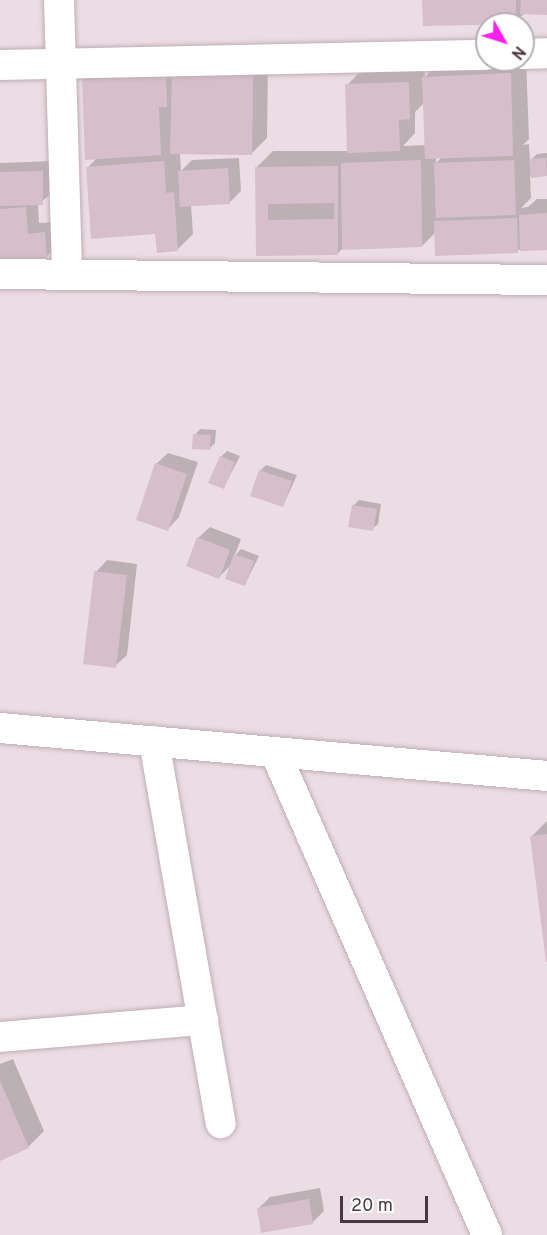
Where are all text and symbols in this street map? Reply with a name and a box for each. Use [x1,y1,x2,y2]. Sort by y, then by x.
north arrow [475,12,535,72]
text: N [506,41,529,63]
scale bar [343,1184,432,1222]
text: 20 m [351,1195,393,1218]

